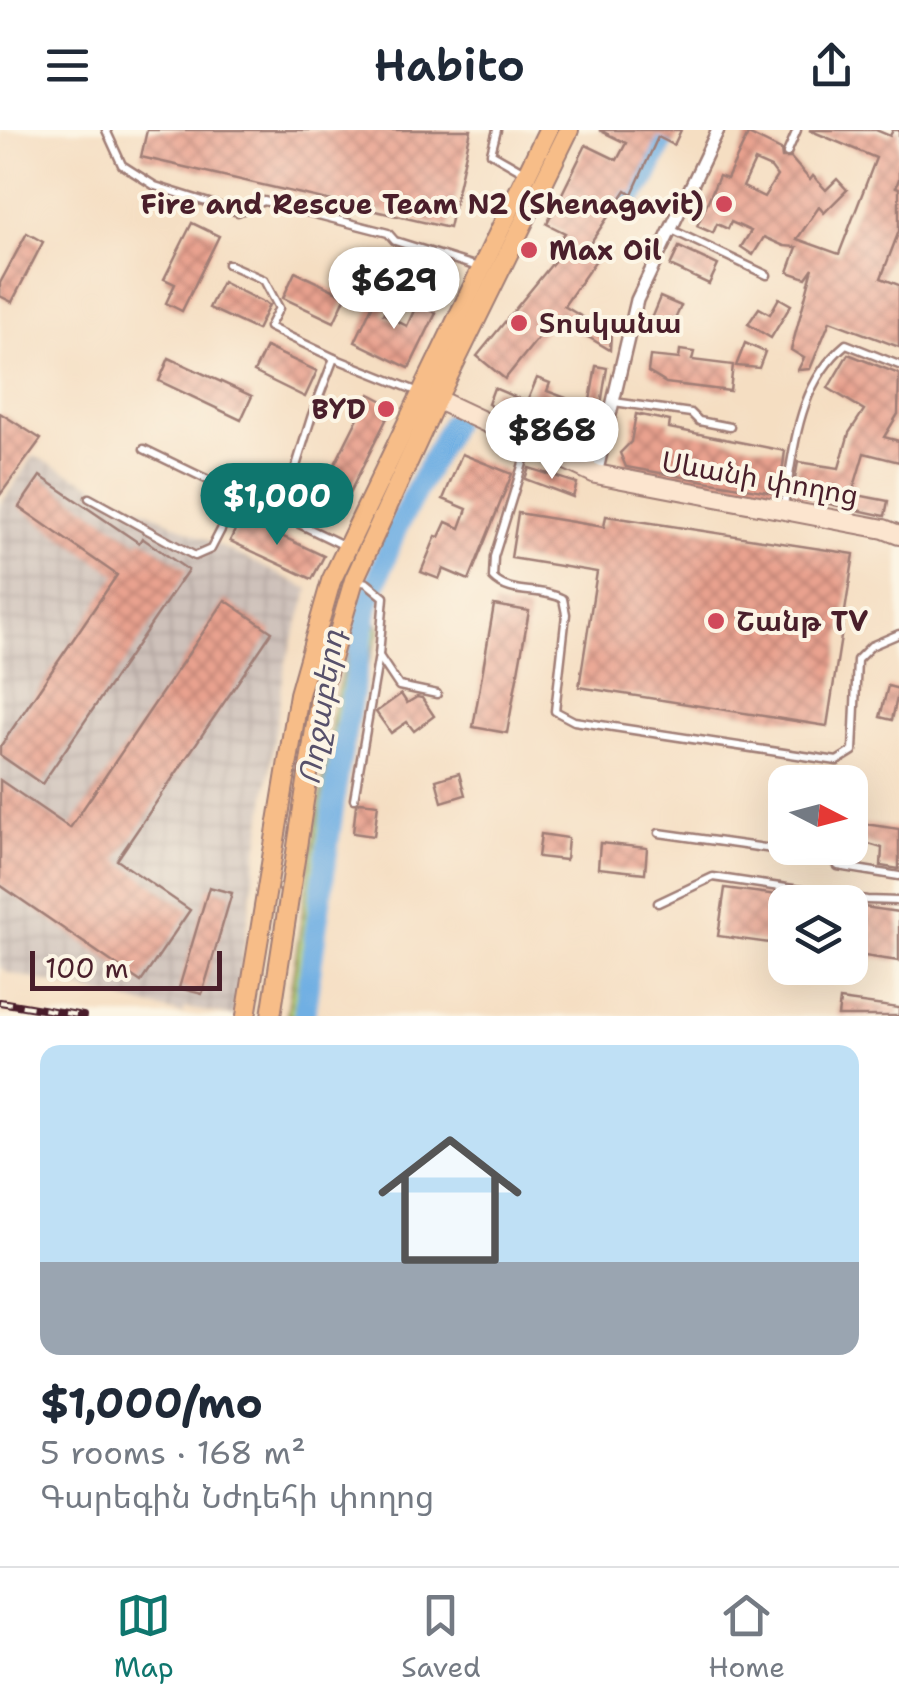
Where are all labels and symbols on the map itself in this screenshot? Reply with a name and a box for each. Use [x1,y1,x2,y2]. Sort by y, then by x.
place label: Fire and Rescue Team N2 (Shenagavit) [141,185,704,223]
marker: Fire and Rescue Team N2 (Shenagavit) [713,193,735,215]
place label: Max Oil [549,231,662,269]
marker: Max Oil [518,239,540,261]
pin: $629 [335,247,453,332]
place label: Տոսկանա [539,304,682,342]
marker: Տոսկանա [508,312,530,334]
place label: BYD [311,390,366,428]
pin: $868 [493,397,611,482]
marker: BYD [375,398,397,420]
street label: Սևանի փողոց [659,442,861,514]
pin: $1,000 [196,463,358,548]
place label: Շանթ TV [736,602,868,640]
marker: Շանթ TV [705,610,727,632]
water label: Ողջաբերդ [288,626,354,788]
north arrow [768,765,868,865]
scale bar [30,946,222,990]

